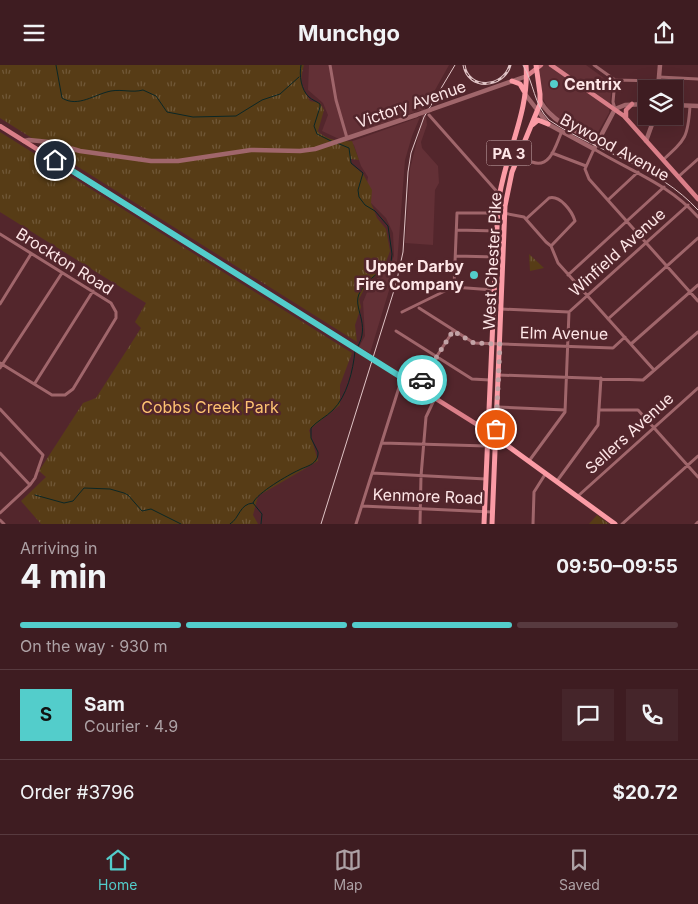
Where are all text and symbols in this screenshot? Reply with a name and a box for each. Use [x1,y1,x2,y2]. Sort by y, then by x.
icon: menu [20,19,48,47]
icon: share [650,19,678,47]
text: Munchgo [298,20,400,46]
place label: Centrix [564,74,621,94]
street label: Victory Avenue [354,76,468,132]
marker: Centrix [548,78,560,90]
map controls [638,80,683,125]
button: layers [638,80,683,125]
street label: Bywood Avenue [557,109,673,185]
pin [34,139,76,181]
road number: PA 3 [486,141,532,165]
icon: home [41,146,69,174]
street label: West Chester Pike [478,191,506,331]
street label: Winfield Avenue [565,204,669,300]
street label: Brockton Road [13,223,117,299]
place label: Upper Darby Fire Company [356,256,464,294]
marker: Upper Darby Fire Company [468,269,480,281]
street label: Elm Avenue [520,322,608,344]
courier [397,355,447,405]
icon: car [408,366,436,394]
street label: Sellers Avenue [581,388,677,478]
park label: Cobbs Creek Park [141,397,279,417]
pin [475,408,517,450]
icon: bag [482,415,510,443]
street label: Kenmore Road [372,484,484,508]
text: Arriving in [20,538,97,558]
text: 09:50–09:55 [556,555,678,578]
text: 4 min [20,557,107,596]
text: On the way · 930 m [20,636,168,656]
button: chat [562,689,614,741]
button: phone [626,689,678,741]
text: Sam [84,693,125,716]
text: S [40,703,52,726]
text: Courier · 4.9 [84,716,178,736]
text: Order #3796 [20,781,134,804]
text: $20.72 [612,781,678,804]
tab: Home [98,846,137,893]
tab: Map [334,846,363,893]
tab: Saved [559,846,600,893]

